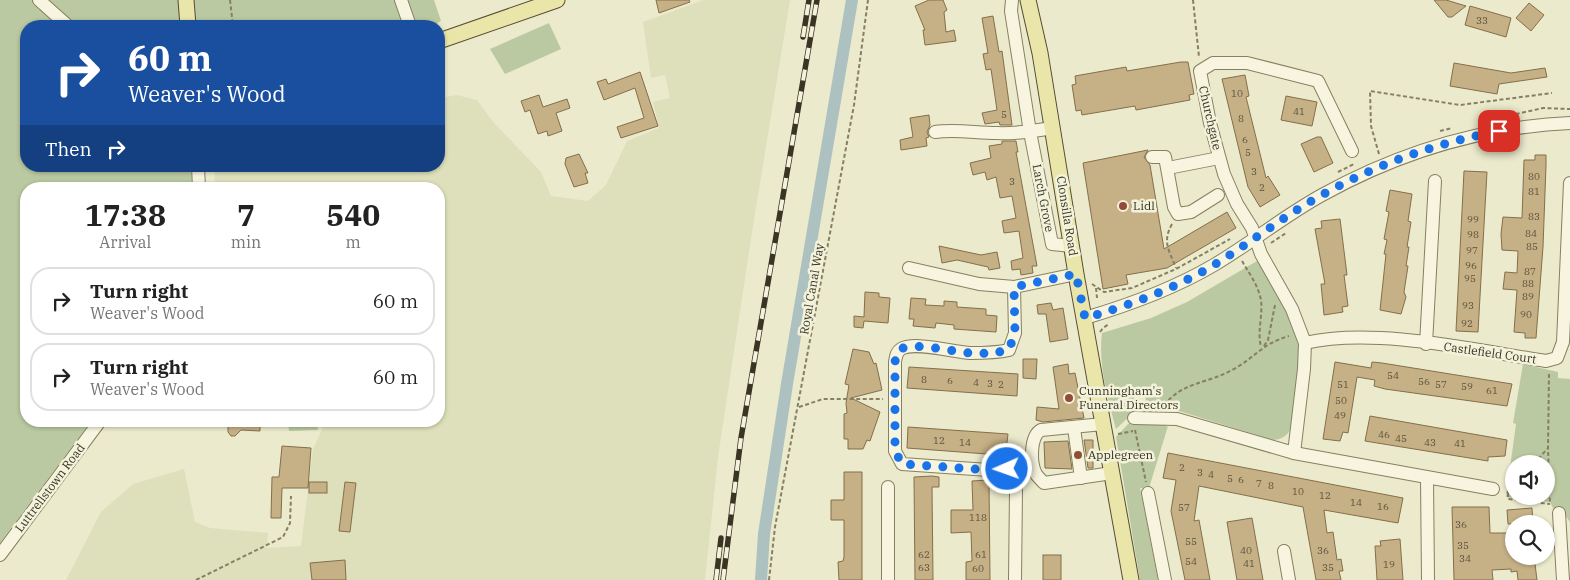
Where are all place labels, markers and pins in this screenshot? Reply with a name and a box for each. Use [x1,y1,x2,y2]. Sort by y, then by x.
pin [1478,110,1520,152]
place label: Lidl [1133,198,1155,213]
marker: Lidl [1117,200,1129,212]
place label: Cunningham's Funeral Directors [1079,383,1179,412]
marker: Cunningham's Funeral Directors [1063,392,1075,404]
place label: Applegreen [1088,447,1154,462]
marker: Applegreen [1072,449,1084,461]

